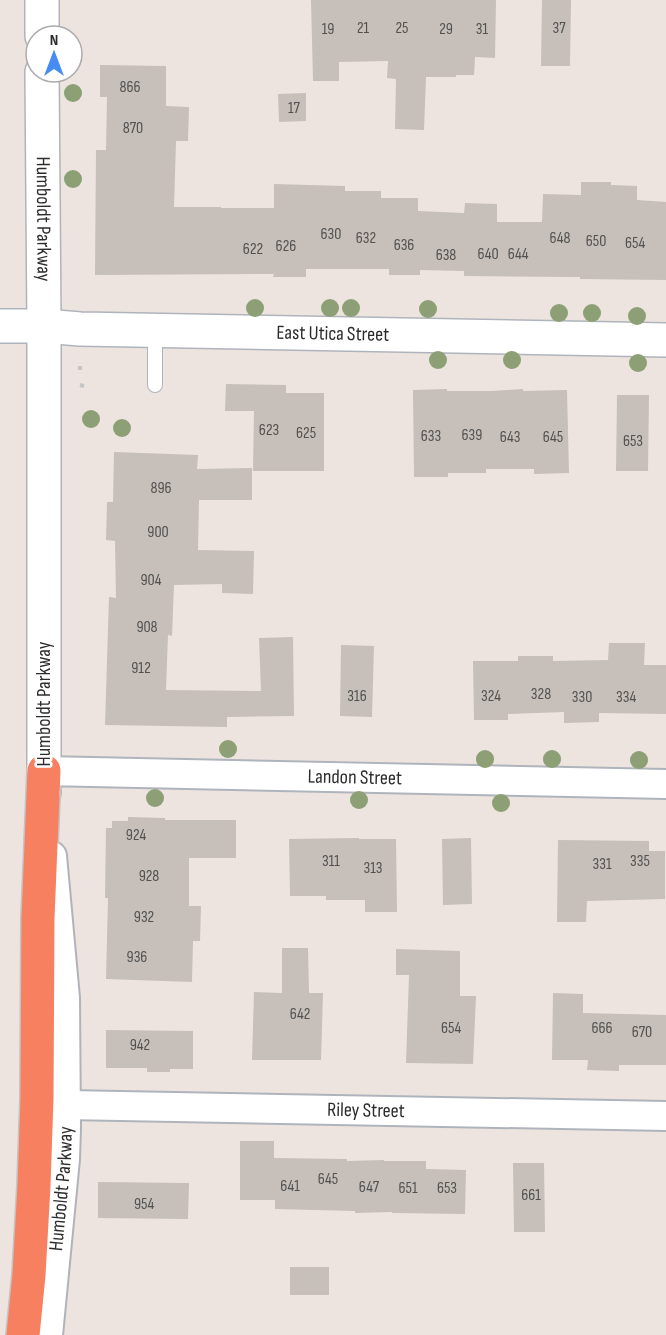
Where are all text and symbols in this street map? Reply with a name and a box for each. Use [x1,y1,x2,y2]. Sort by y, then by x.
house number: 21 [357,19,370,38]
house number: 25 [395,19,409,38]
house number: 37 [552,19,566,38]
house number: 19 [322,20,334,39]
house number: 29 [439,20,453,39]
house number: 31 [476,20,489,39]
north arrow [24,24,84,84]
text: N [50,31,58,50]
house number: 866 [119,78,141,97]
house number: 17 [288,99,301,118]
house number: 870 [123,119,143,138]
street label: Humboldt Parkway [31,156,56,282]
house number: 630 [321,225,341,244]
house number: 632 [356,229,376,248]
house number: 648 [549,229,571,248]
house number: 650 [586,232,606,251]
house number: 654 [625,234,645,253]
house number: 636 [394,236,414,255]
house number: 626 [276,237,296,256]
house number: 622 [243,240,263,259]
house number: 640 [477,245,499,264]
house number: 644 [508,245,529,264]
house number: 638 [436,246,456,265]
street label: East Utica Street [276,321,389,347]
house number: 623 [259,421,279,440]
house number: 625 [296,424,316,443]
house number: 639 [462,426,482,445]
house number: 633 [421,427,441,446]
house number: 643 [500,428,520,447]
house number: 645 [543,428,563,447]
house number: 653 [623,432,643,451]
house number: 896 [150,479,172,498]
house number: 900 [147,523,169,542]
house number: 904 [141,571,162,590]
house number: 908 [136,618,158,637]
street label: Humboldt Parkway [32,641,56,766]
house number: 912 [131,659,151,678]
house number: 328 [531,685,551,704]
house number: 316 [347,687,367,706]
house number: 324 [481,687,501,706]
house number: 330 [572,688,592,707]
house number: 334 [616,688,636,707]
street label: Landon Street [307,765,402,790]
house number: 924 [126,826,146,845]
house number: 311 [322,852,340,871]
house number: 335 [630,852,650,871]
house number: 331 [592,855,612,874]
house number: 313 [363,859,383,878]
house number: 928 [139,867,159,886]
house number: 932 [134,908,154,927]
house number: 936 [127,948,147,967]
house number: 642 [290,1005,310,1024]
house number: 654 [441,1019,461,1038]
house number: 666 [591,1019,613,1038]
house number: 670 [632,1023,652,1042]
house number: 942 [130,1036,150,1055]
street label: Riley Street [327,1098,405,1123]
street label: Humboldt Parkway [44,1126,78,1252]
house number: 645 [318,1170,338,1189]
house number: 641 [280,1177,300,1196]
house number: 647 [359,1178,380,1197]
house number: 651 [398,1179,418,1198]
house number: 653 [437,1179,457,1198]
house number: 661 [521,1186,541,1205]
house number: 954 [134,1195,154,1214]

